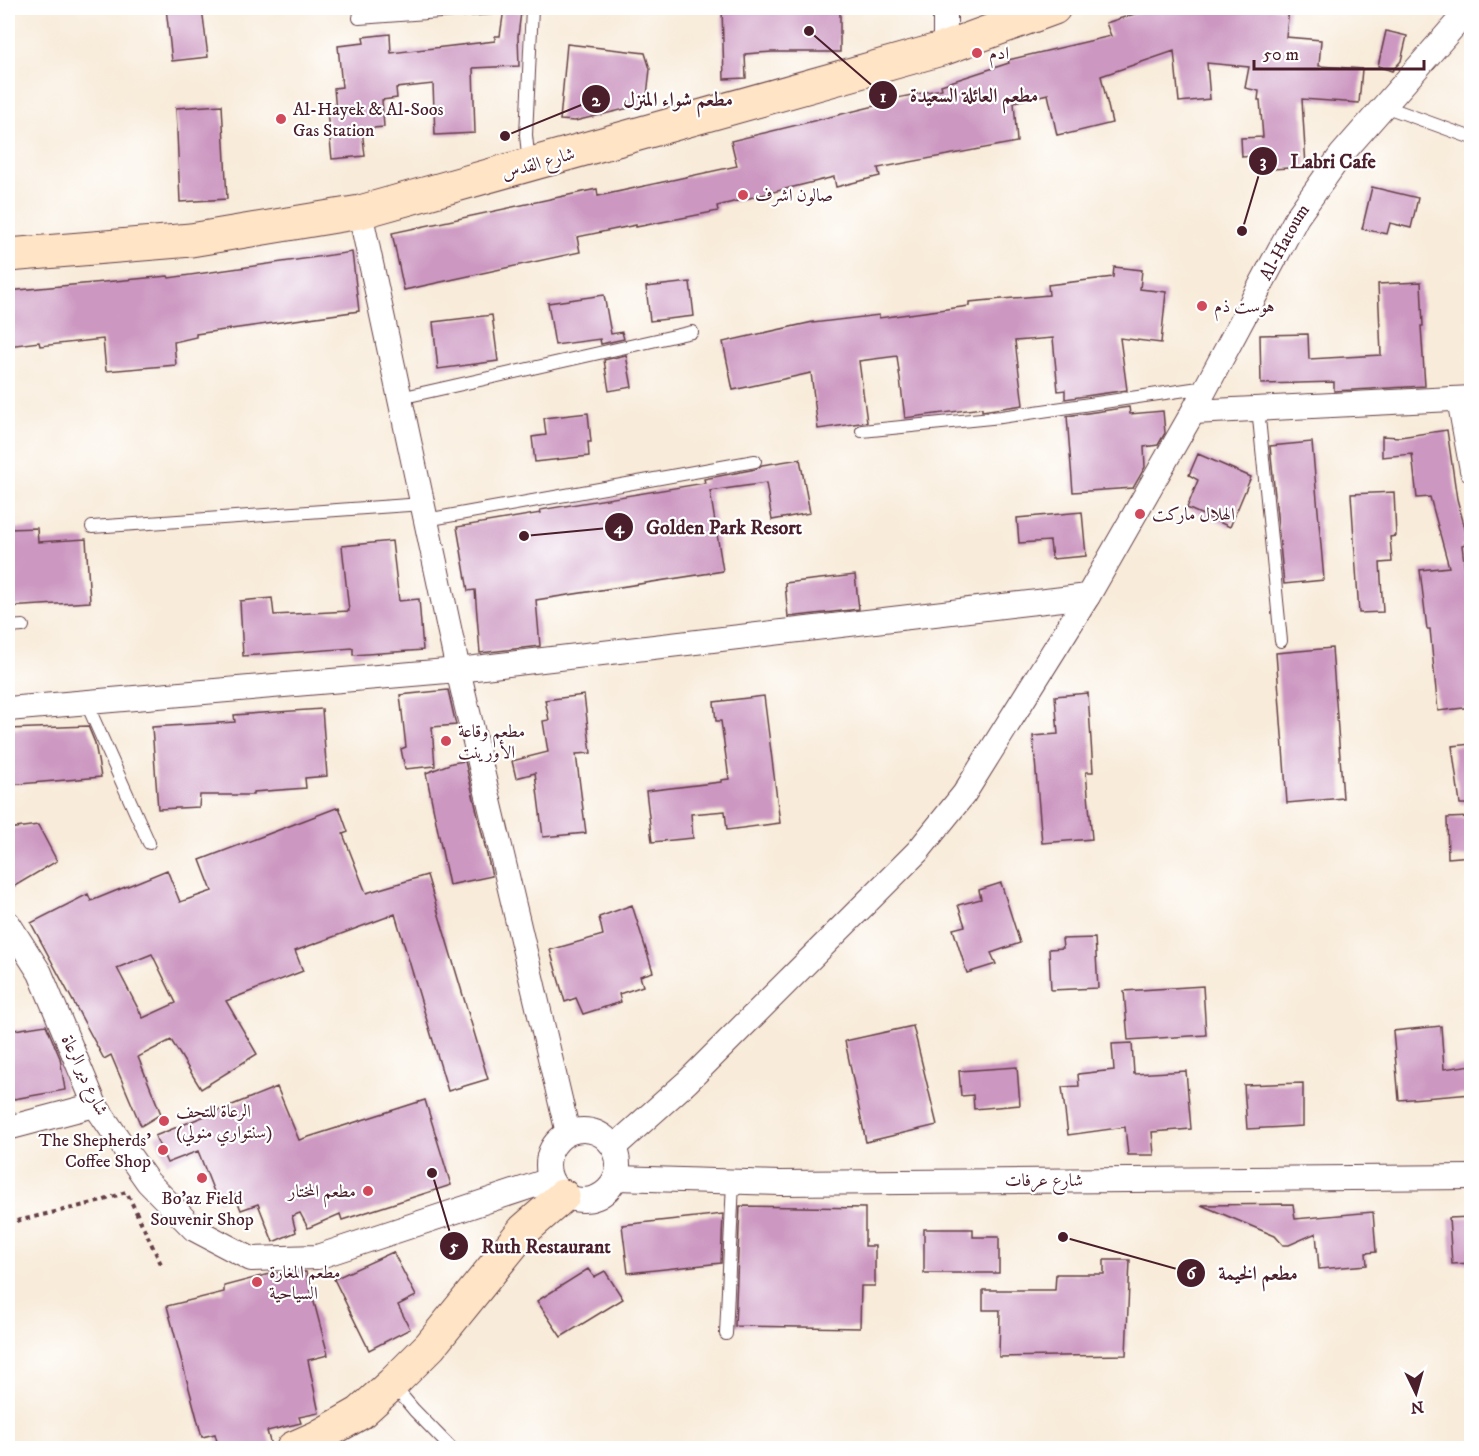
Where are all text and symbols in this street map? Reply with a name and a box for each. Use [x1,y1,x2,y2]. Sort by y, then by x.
scale bar [1254,33,1424,71]
place label: ادم [989,43,1009,69]
text: 50 m [1263,44,1299,66]
marker: ادم [970,46,984,60]
callout: مطعم العائلة السعيدة [868,76,1051,114]
callout: مطعم شواء المنزل [581,80,745,118]
text: مطعم العائلة السعيدة [910,84,1038,114]
text: 1 [880,86,887,108]
text: مطعم شواء المنزل [623,88,733,118]
text: 2 [592,90,602,112]
place label: Al-Hayek & Al-Soos Gas Station [293,99,443,142]
marker: Al-Hayek & Al-Soos Gas Station [274,112,288,126]
callout: Labri Cafe [1248,142,1388,180]
street label: شارع القدس [499,143,578,188]
text: Labri Cafe [1290,150,1376,175]
text: 3 [1260,151,1267,173]
place label: صالون اشرف [755,185,833,207]
marker: صالون اشرف [736,188,750,202]
street label: Al-Hatoum [1255,200,1315,284]
place label: هوست ذم [1214,296,1275,322]
marker: هوست ذم [1195,299,1209,313]
place label: الهلال ماركت [1152,504,1235,526]
marker: الهلال ماركت [1133,507,1147,521]
callout: Golden Park Resort [604,508,814,546]
text: Golden Park Resort [646,516,803,541]
text: 4 [613,517,625,539]
place label: مطعم وقاعة الأورينت [458,721,525,764]
marker: مطعم وقاعة الأورينت [439,734,453,748]
street label: شارع دير الرعاة [53,1032,112,1121]
place label: الرعاة للتحف (سنتواري منولي) [176,1101,272,1147]
marker: الرعاة للتحف (سنتواري منولي) [157,1114,171,1128]
place label: The Shepherds' Coffee Shop [38,1130,151,1173]
marker: The Shepherds' Coffee Shop [156,1143,170,1157]
street label: شارع عرفات [1005,1170,1083,1195]
marker: Bo'az Field Souvenir Shop [195,1171,209,1185]
place label: مطعم المختار [286,1181,356,1208]
marker: مطعم المختار [361,1184,375,1198]
place label: Bo'az Field Souvenir Shop [150,1188,254,1231]
callout: Ruth Restaurant [439,1227,623,1265]
text: Ruth Restaurant [481,1235,611,1260]
text: 5 [449,1236,459,1258]
callout: مطعم الخيمة [1176,1254,1310,1292]
place label: مطعم المغارة السياحية [269,1262,341,1305]
text: مطعم الخيمة [1218,1262,1298,1292]
text: 6 [1186,1263,1197,1285]
marker: مطعم المغارة السياحية [250,1275,264,1289]
north arrow [1386,1363,1446,1423]
text: N [1410,1396,1425,1417]

